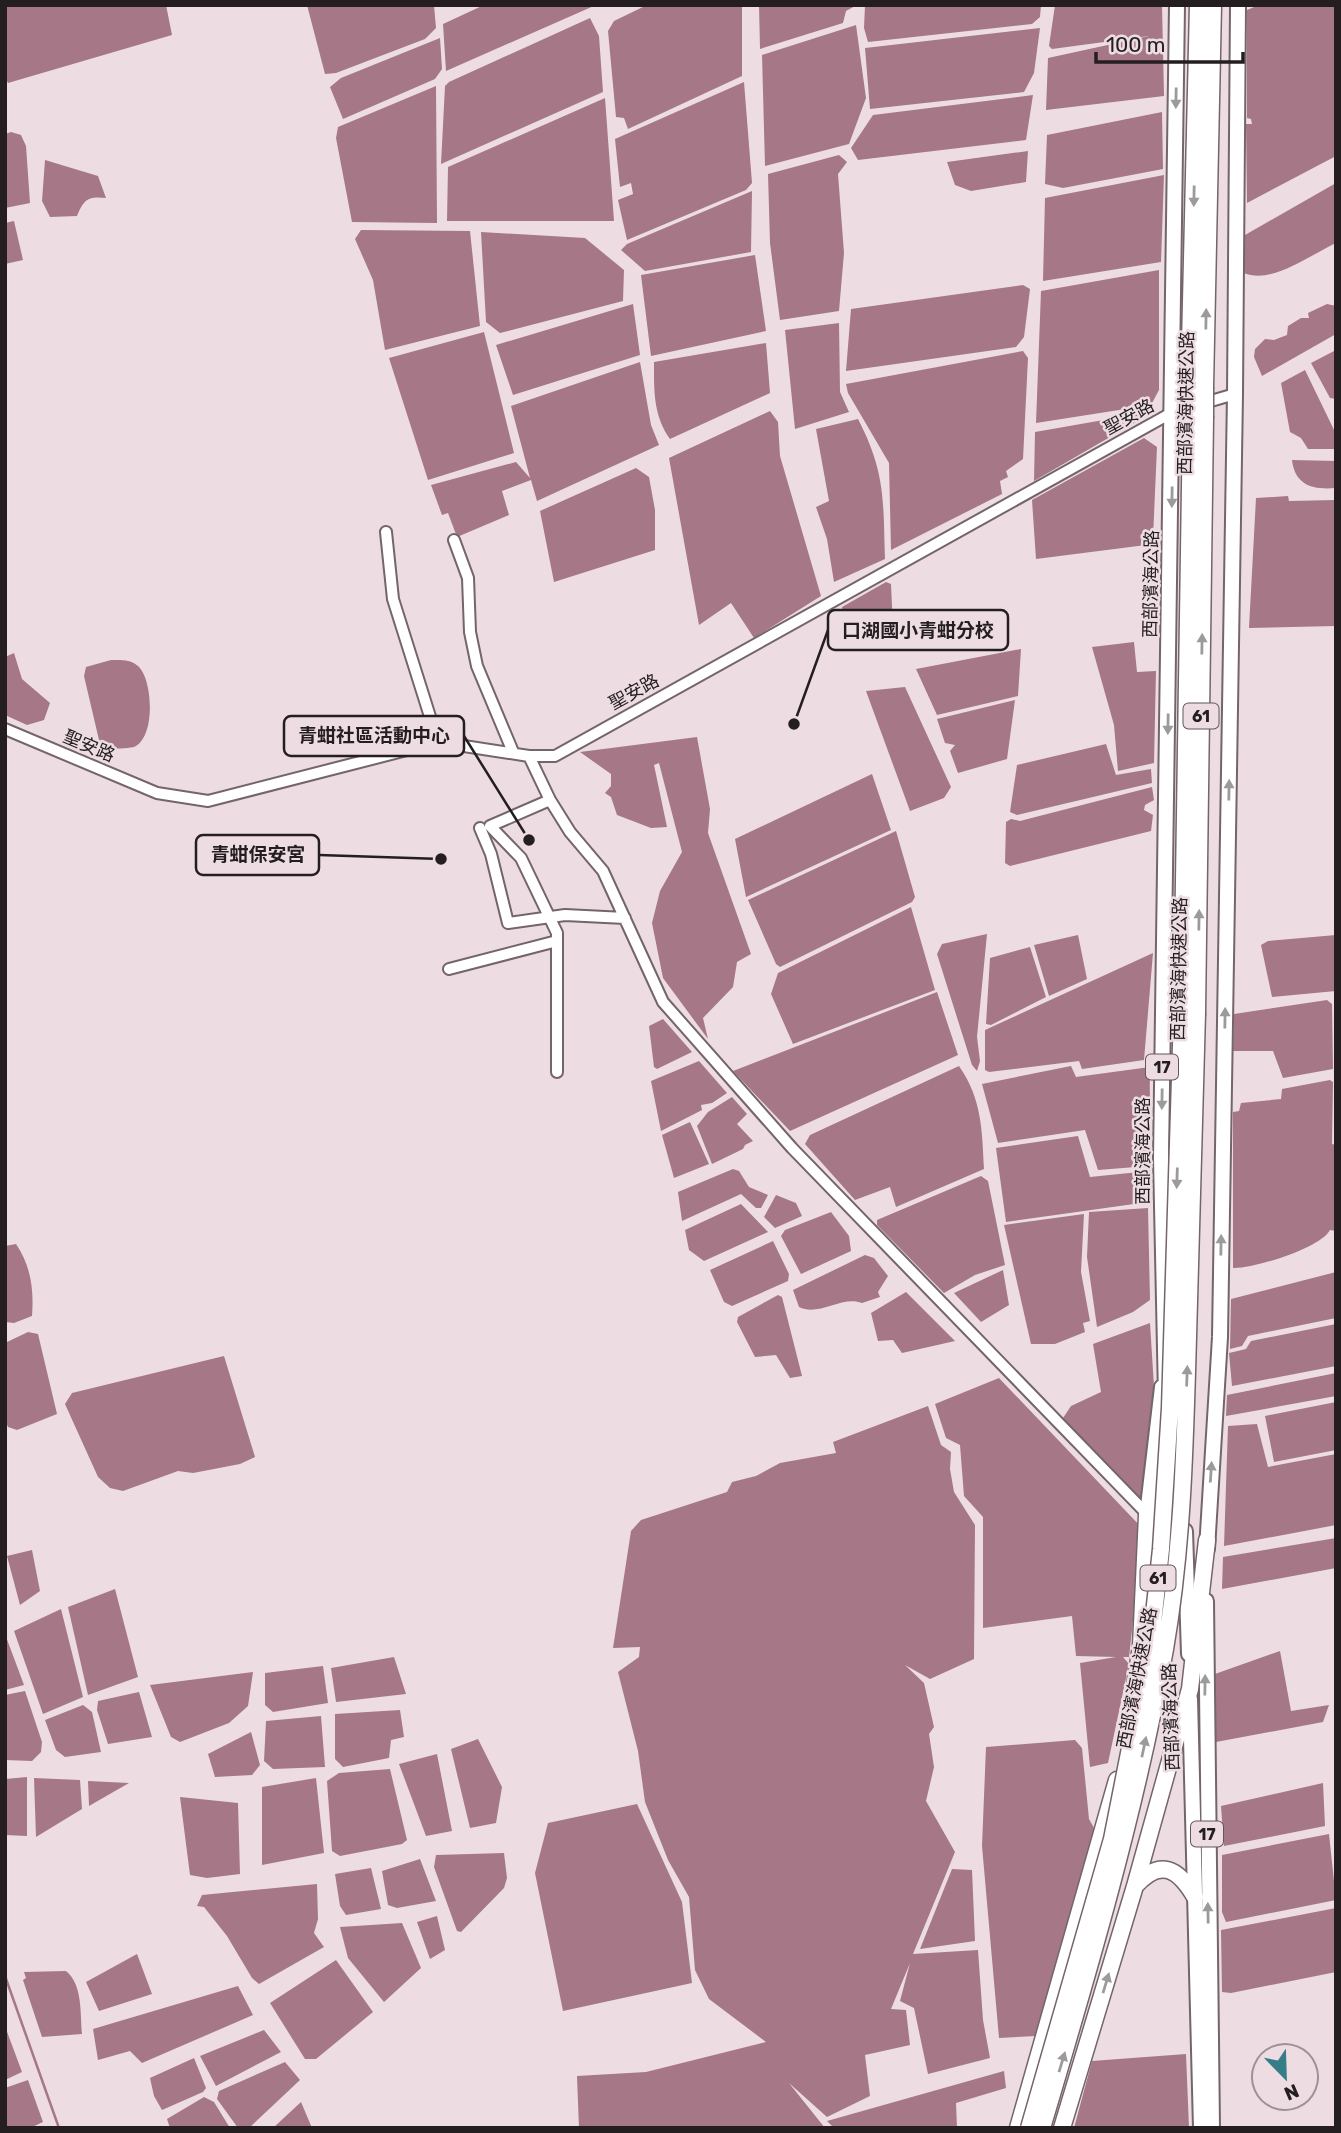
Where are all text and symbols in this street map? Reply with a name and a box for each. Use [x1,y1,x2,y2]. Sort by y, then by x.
scale bar [1096,21,1243,65]
text: 100 m [1106,32,1165,57]
one-way arrow [1170,87,1182,109]
one-way arrow [1188,185,1200,207]
one-way arrow [1200,308,1212,330]
street label: 西部濱海快速公路 [1174,331,1198,475]
street label: 聖安路 [1100,394,1158,440]
one-way arrow [1166,486,1178,508]
street label: 西部濱海公路 [1139,530,1163,638]
callout: 口湖國小青蚶分校 [828,610,1008,650]
text: 口湖國小青蚶分校 [842,619,994,642]
one-way arrow [1197,633,1208,655]
street label: 聖安路 [605,669,663,715]
road number: 61 [1184,704,1218,729]
one-way arrow [1162,714,1174,736]
callout: 青蚶社區活動中心 [284,716,464,756]
text: 青蚶社區活動中心 [298,724,450,747]
street label: 聖安路 [60,725,118,767]
one-way arrow [1223,779,1235,801]
callout: 青蚶保安宮 [196,835,319,875]
text: 青蚶保安宮 [210,843,306,866]
street label: 西部濱海快速公路 [1167,897,1191,1041]
one-way arrow [1193,909,1205,931]
one-way arrow [1219,1006,1231,1028]
road number: 17 [1146,1054,1178,1079]
one-way arrow [1156,1088,1168,1110]
street label: 西部濱海公路 [1132,1097,1154,1205]
one-way arrow [1171,1168,1182,1190]
one-way arrow [1216,1234,1227,1256]
one-way arrow [1181,1365,1193,1387]
one-way arrow [1206,1461,1217,1483]
road number: 61 [1140,1566,1176,1590]
street label: 西部濱海快速公路 [1112,1605,1162,1751]
street label: 西部濱海公路 [1158,1663,1184,1771]
one-way arrow [1199,1674,1211,1696]
one-way arrow [1138,1736,1149,1758]
road number: 17 [1191,1822,1223,1846]
one-way arrow [1202,1901,1214,1923]
one-way arrow [1102,1972,1112,1993]
north arrow [1250,2042,1320,2112]
one-way arrow [1057,2052,1067,2073]
text: N [1281,2079,1302,2105]

